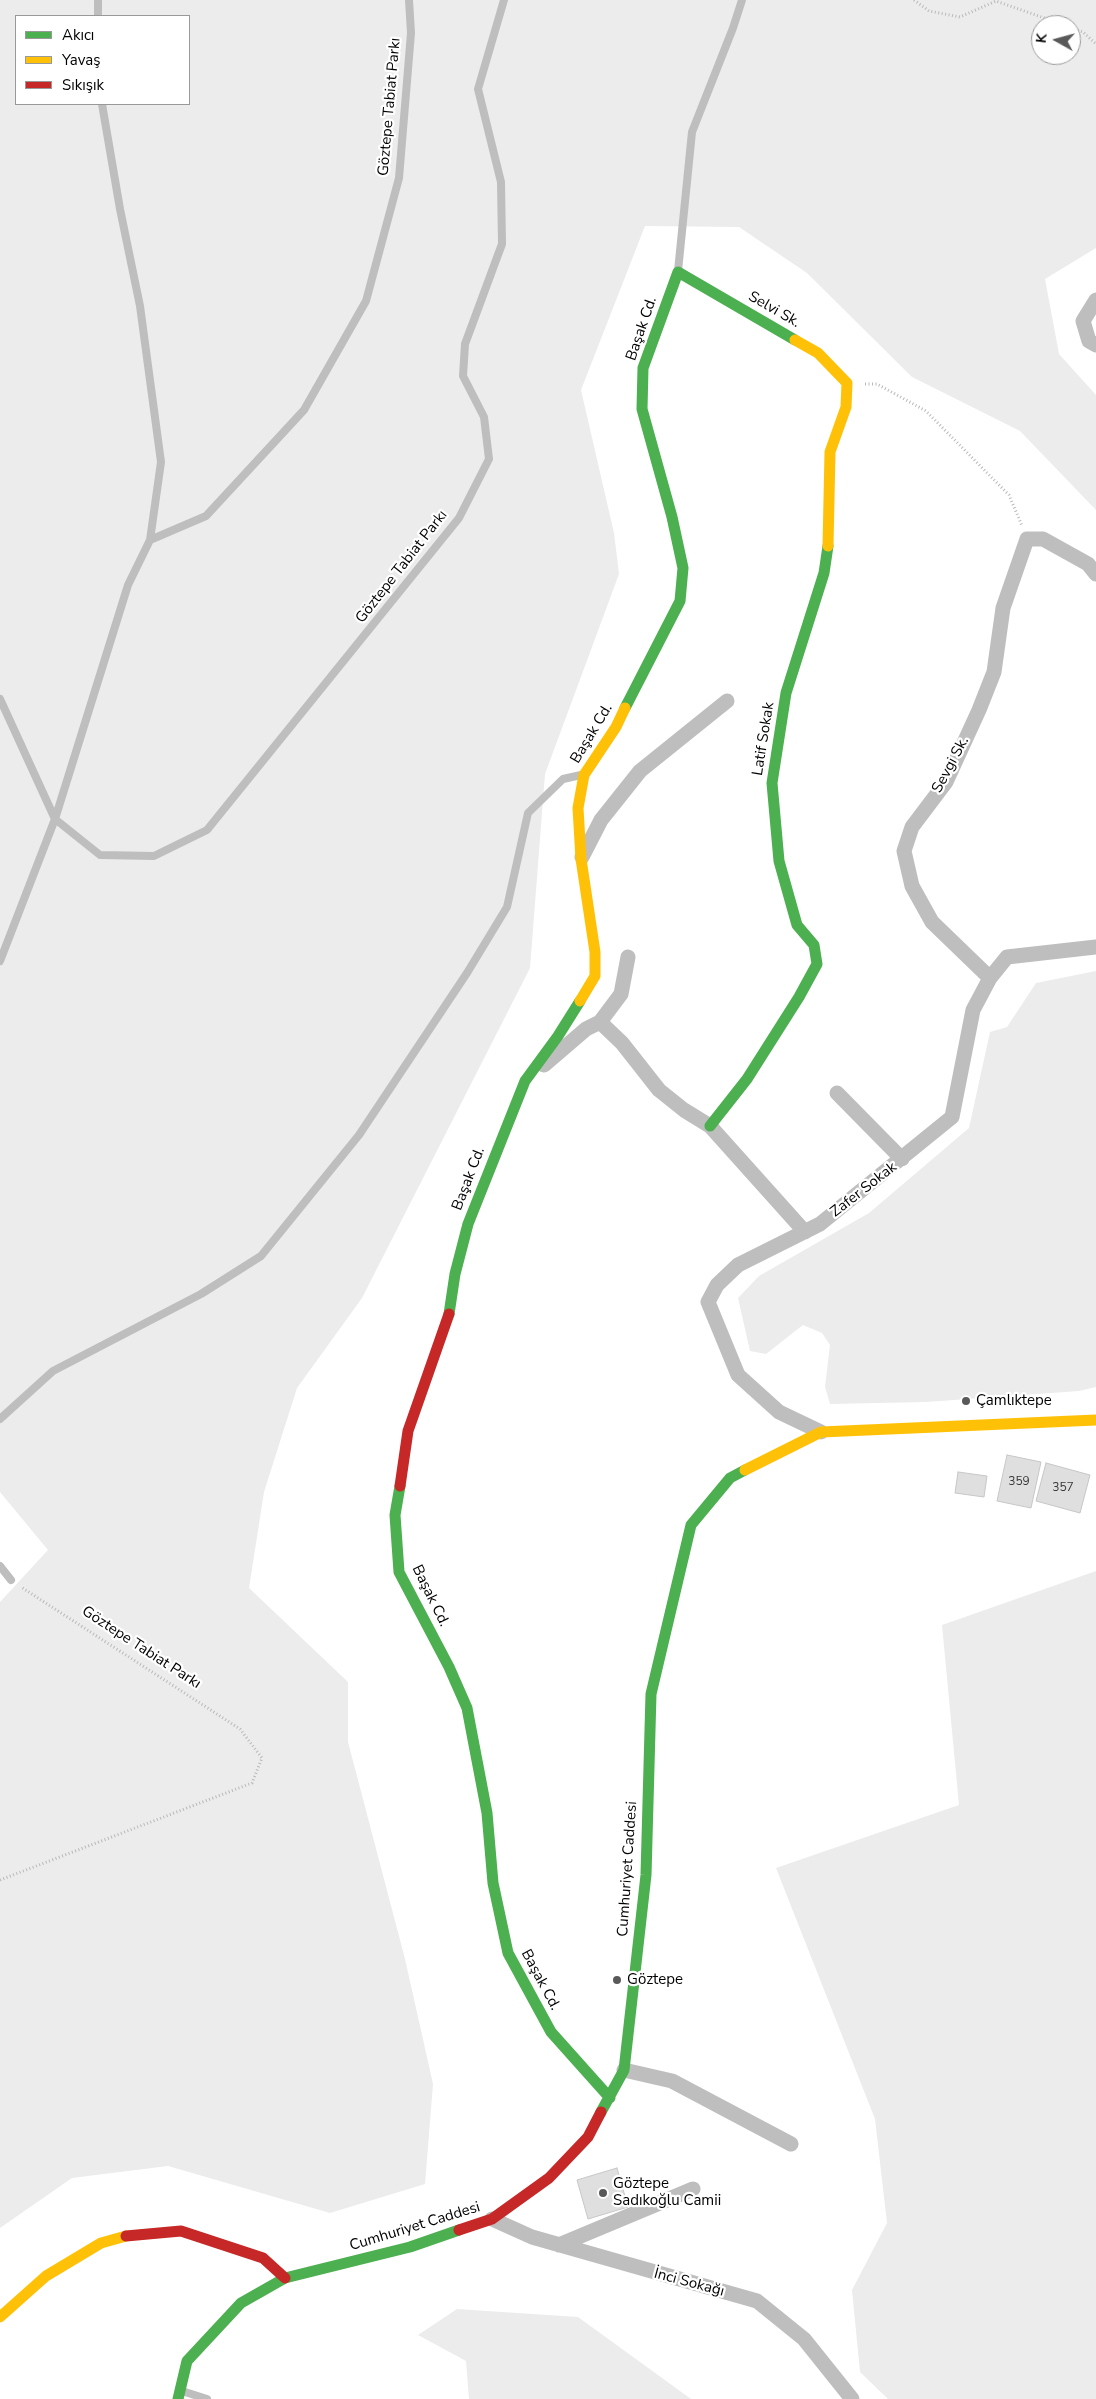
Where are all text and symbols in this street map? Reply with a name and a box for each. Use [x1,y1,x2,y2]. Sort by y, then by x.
legend [15,15,190,105]
north arrow [1031,15,1081,65]
text: Akıcı [62,25,94,45]
text: K [1032,32,1052,44]
street label: Göztepe Tabiat Parkı [375,37,405,177]
text: Yavaş [62,50,100,70]
text: Sıkışık [62,75,104,95]
street label: Selvi Sk. [745,288,803,332]
street label: Başak Cd. [623,295,661,363]
street label: Göztepe Tabiat Parkı [352,507,452,627]
street label: Başak Cd. [567,701,617,767]
street label: Latif Sokak [749,701,779,777]
street label: Sevgi Sk. [929,734,973,796]
street label: Başak Cd. [449,1145,489,1213]
street label: Zafer Sokak [827,1159,901,1221]
place label: Çamlıktepe [976,1392,1052,1410]
marker: Çamlıktepe [960,1395,972,1407]
house number: 359 [1008,1475,1030,1489]
house number: 357 [1052,1481,1074,1495]
street label: Başak Cd. [407,1562,453,1630]
street label: Göztepe Tabiat Parkı [78,1603,204,1693]
street label: Cumhuriyet Caddesi [614,1801,642,1937]
street label: Başak Cd. [516,1946,564,2014]
place label: Göztepe [627,1971,683,1989]
marker: Göztepe [611,1974,623,1986]
place label: Göztepe Sadıkoğlu Camii [613,2175,721,2210]
marker: Göztepe Sadıkoğlu Camii [597,2187,609,2199]
street label: Cumhuriyet Caddesi [348,2199,482,2255]
street label: İnci Sokağı [652,2265,726,2301]

